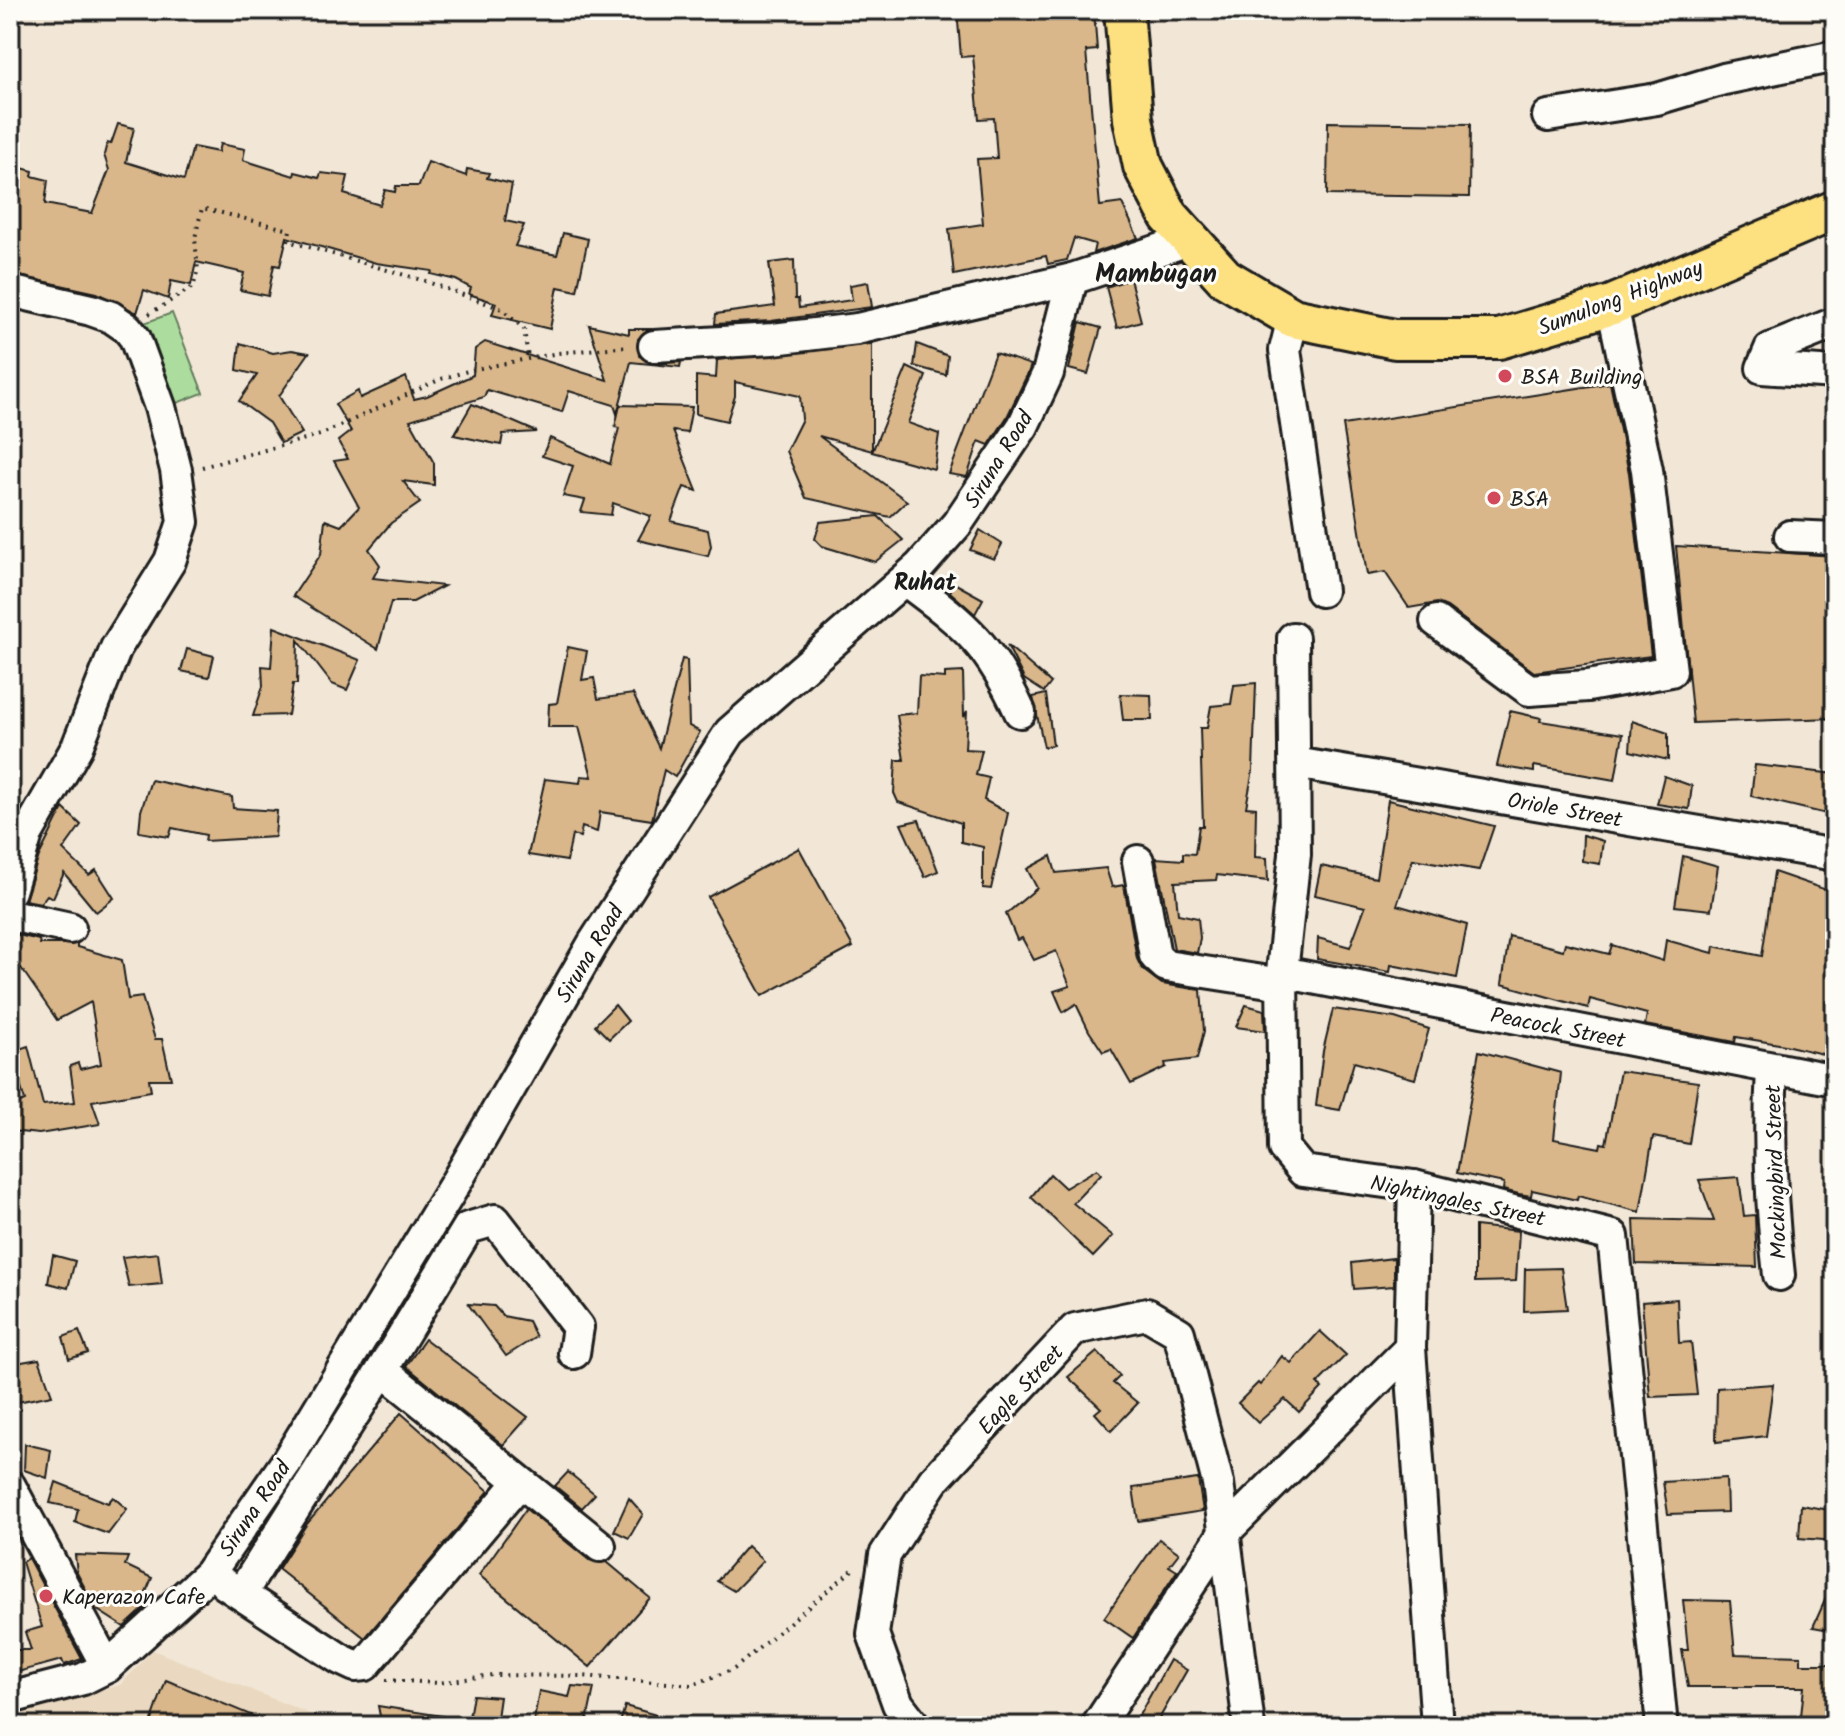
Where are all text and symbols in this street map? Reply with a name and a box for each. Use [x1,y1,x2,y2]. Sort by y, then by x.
street label: Sumulong Highway [1533,252,1709,347]
district label: Mambugan [1095,254,1217,296]
place label: BSA Building [1521,361,1643,396]
marker: BSA Building [1496,367,1514,385]
street label: Siruna Road [956,404,1045,516]
place label: BSA [1510,483,1549,518]
marker: BSA [1485,489,1503,507]
district label: Ruhat [894,564,958,603]
street label: Oriole Street [1504,784,1625,839]
street label: Siruna Road [548,897,635,1010]
street label: Peacock Street [1487,999,1628,1060]
street label: Mockingbird Street [1757,1084,1798,1260]
street label: Nightingales Street [1367,1167,1549,1238]
street label: Eagle Street [970,1337,1074,1444]
street label: Siruna Road [211,1453,302,1565]
place label: Kaperazon Cafe [62,1581,205,1616]
marker: Kaperazon Cafe [37,1587,55,1605]

